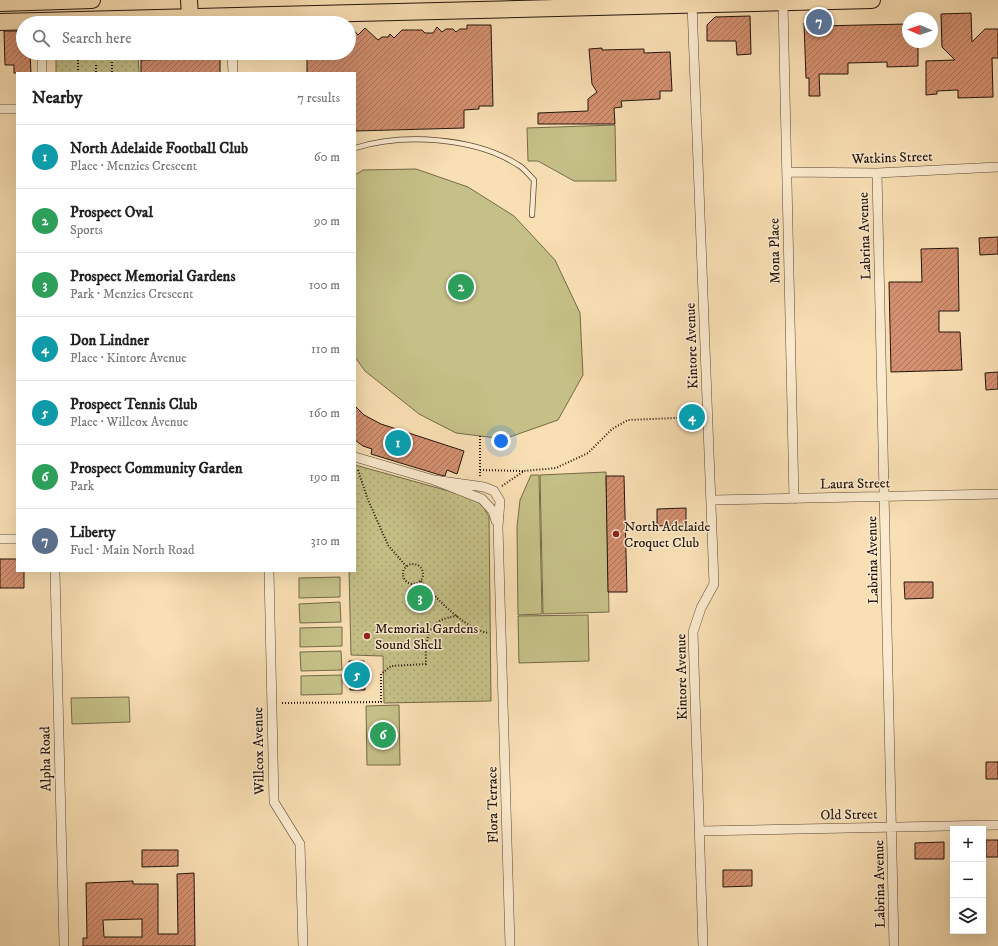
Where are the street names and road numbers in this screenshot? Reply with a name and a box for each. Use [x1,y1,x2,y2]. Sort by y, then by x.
street label: Watkins Street [850,148,933,168]
street label: Labrina Avenue [854,191,876,280]
street label: Mona Place [765,218,785,284]
street label: Kintore Avenue [681,302,703,389]
street label: Laura Street [820,474,891,494]
street label: Labrina Avenue [863,516,883,604]
street label: Kintore Avenue [672,633,692,720]
street label: Willcox Avenue [249,707,269,796]
street label: Alpha Road [36,726,56,792]
street label: Flora Terrace [483,766,503,844]
street label: Old Street [820,805,878,824]
street label: Labrina Avenue [870,840,890,928]

